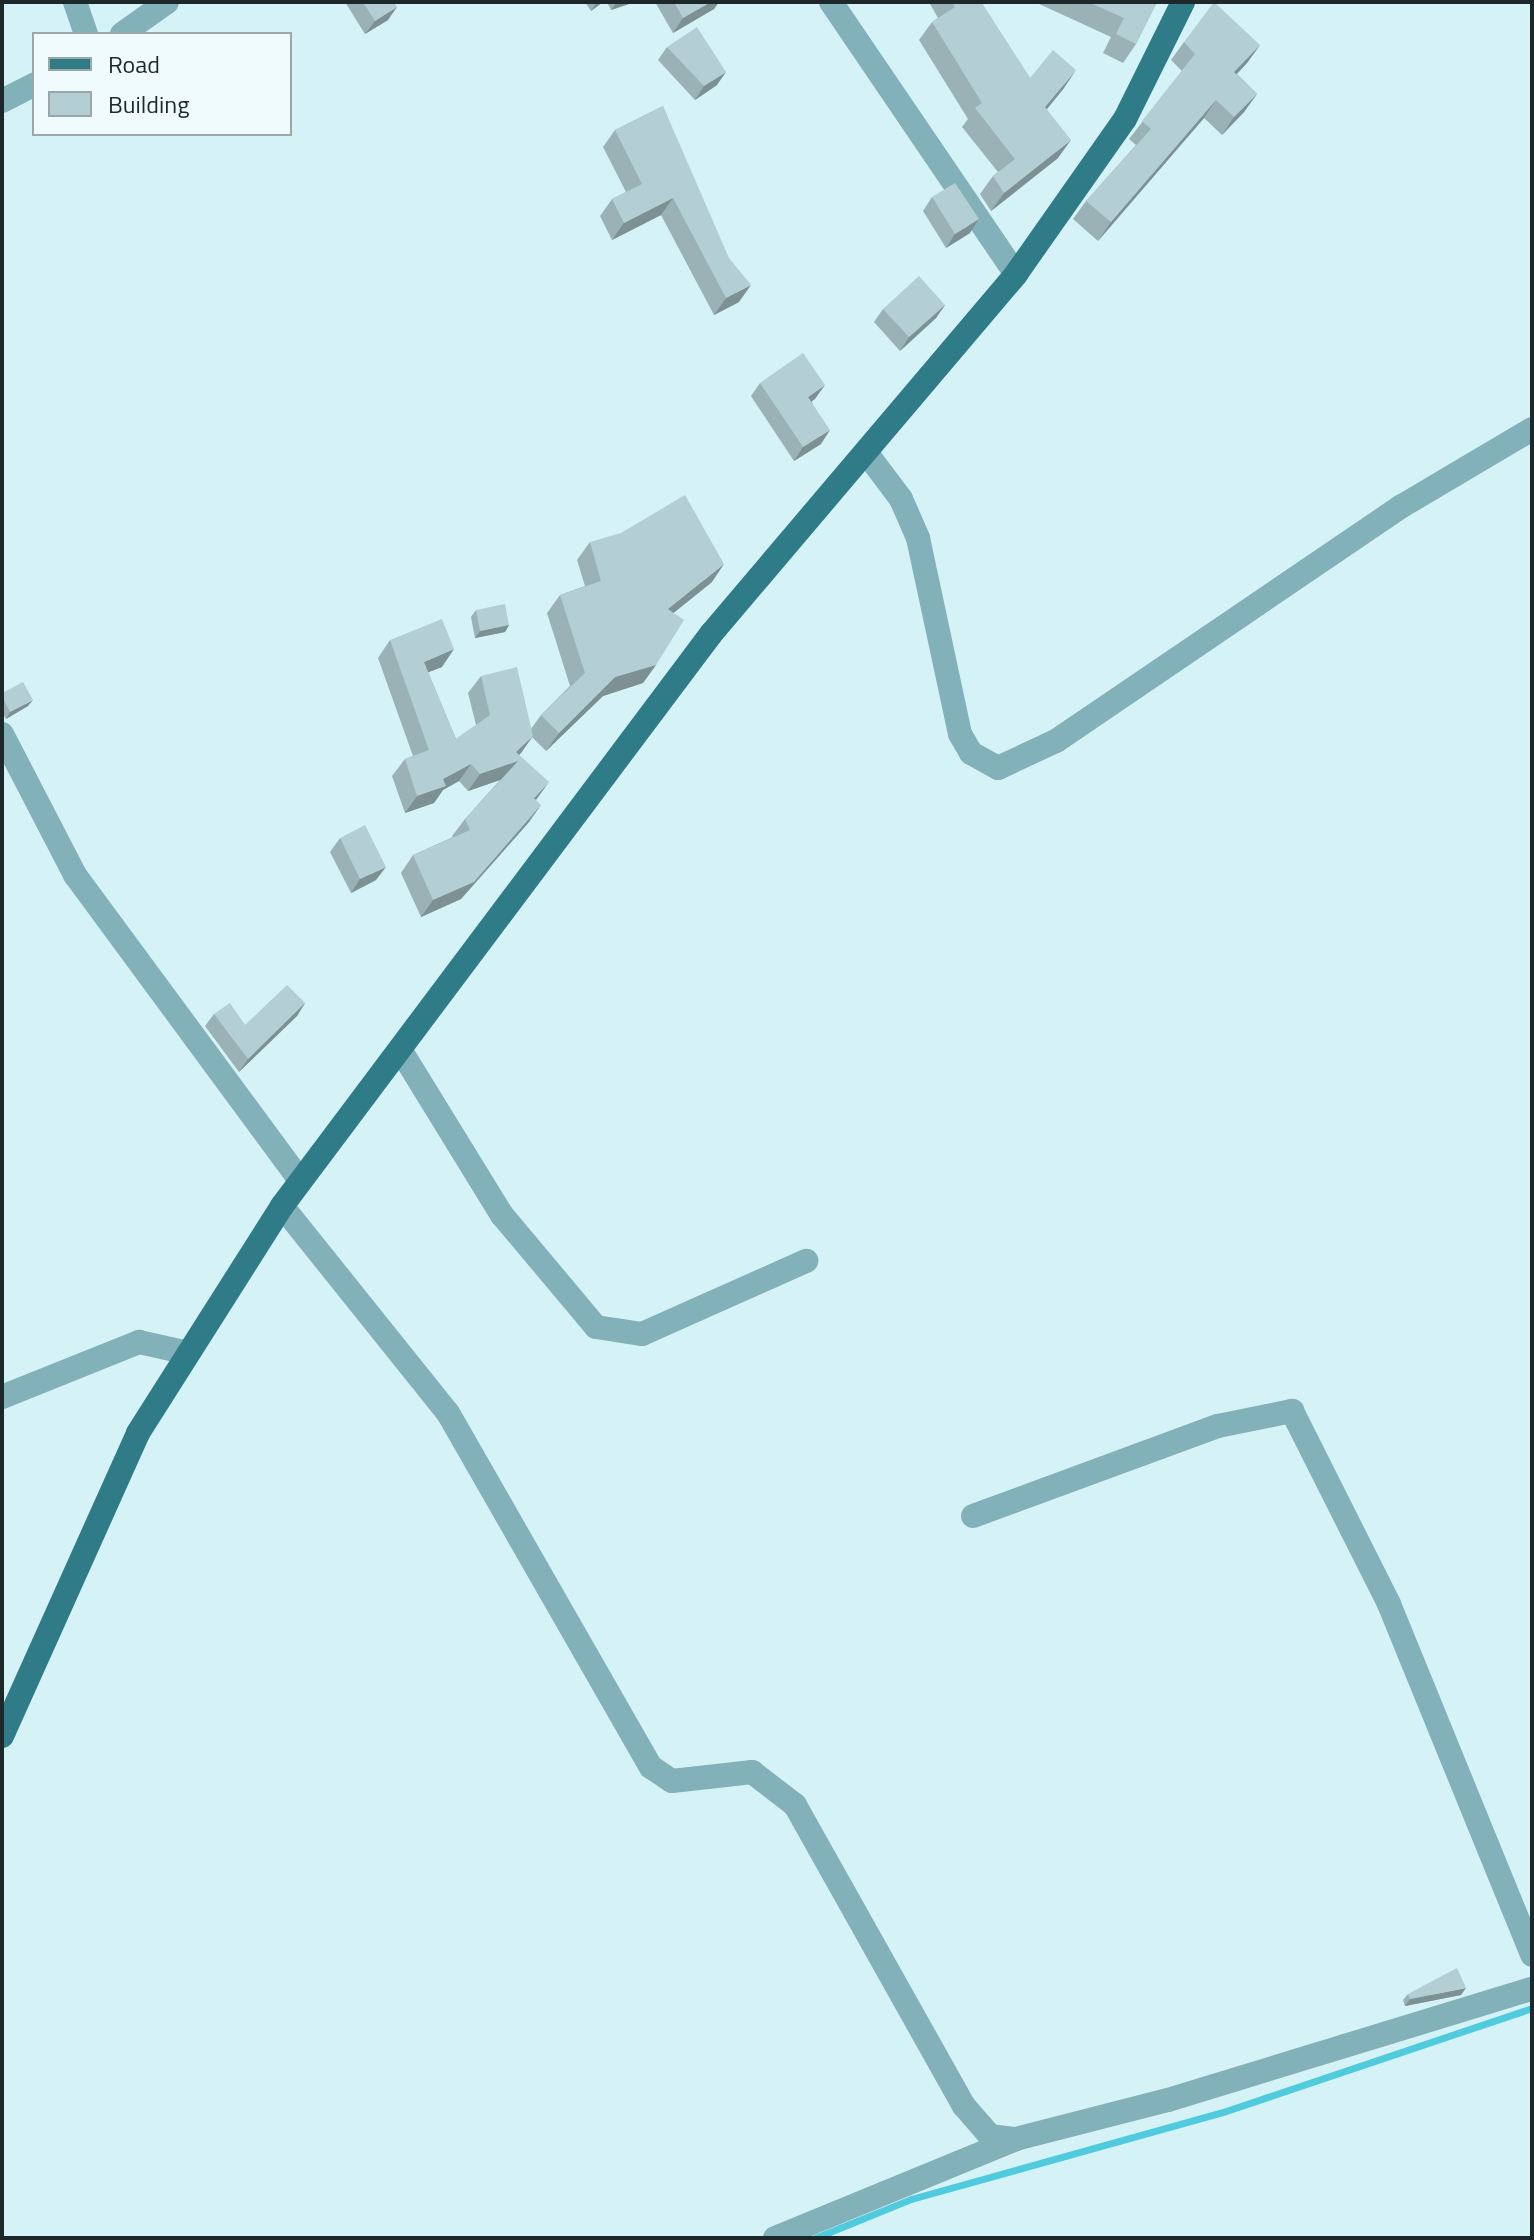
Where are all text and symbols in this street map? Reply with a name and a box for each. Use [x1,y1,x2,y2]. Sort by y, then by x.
legend [32,32,292,136]
text: Road [108,46,160,82]
text: Building [108,86,190,122]

